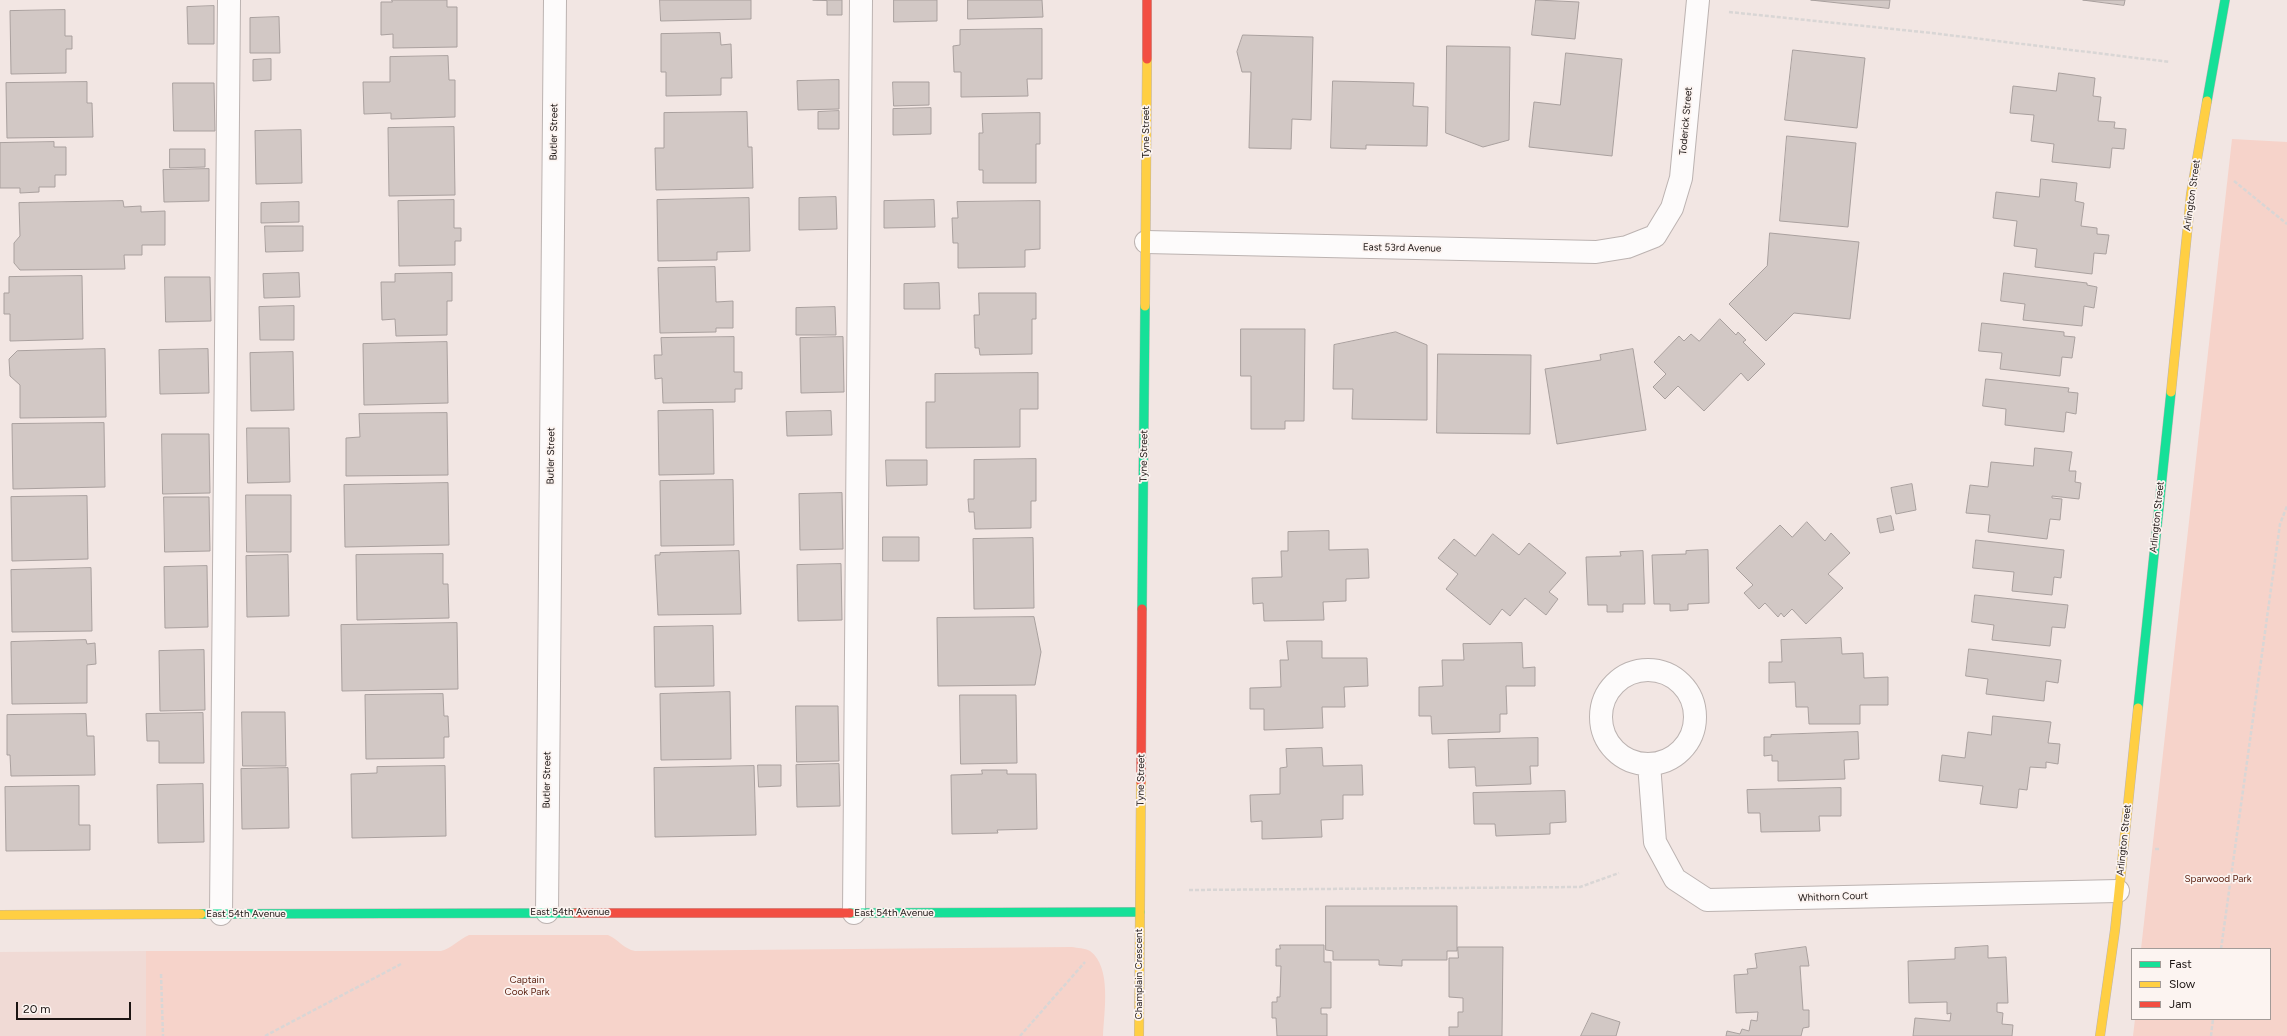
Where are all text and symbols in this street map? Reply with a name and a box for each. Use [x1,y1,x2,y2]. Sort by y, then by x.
street label: Toderick Street [1677,86,1695,156]
street label: Butler Street [548,103,560,161]
street label: Tyne Street [1140,106,1152,158]
street label: Arlington Street [2181,159,2203,231]
street label: East 53rd Avenue [1363,241,1441,255]
street label: Butler Street [545,427,557,485]
street label: Tyne Street [1138,430,1150,482]
street label: Arlington Street [2147,481,2167,553]
street label: Butler Street [541,751,553,809]
street label: Tyne Street [1135,754,1147,806]
street label: Arlington Street [2114,804,2134,876]
park label: Sparwood Park [2184,873,2252,885]
street label: Whithorn Court [1798,890,1868,904]
street label: East 54th Avenue [530,906,610,918]
street label: East 54th Avenue [854,907,934,919]
street label: East 54th Avenue [206,908,286,920]
street label: Champlain Crescent [1133,929,1145,1019]
legend [2131,948,2271,1020]
text: Fast [2169,957,2192,971]
park label: Captain Cook Park [504,974,550,998]
text: Slow [2169,977,2195,991]
scale bar [18,994,133,1020]
text: Jam [2169,997,2192,1011]
text: 20 m [23,1002,51,1016]

